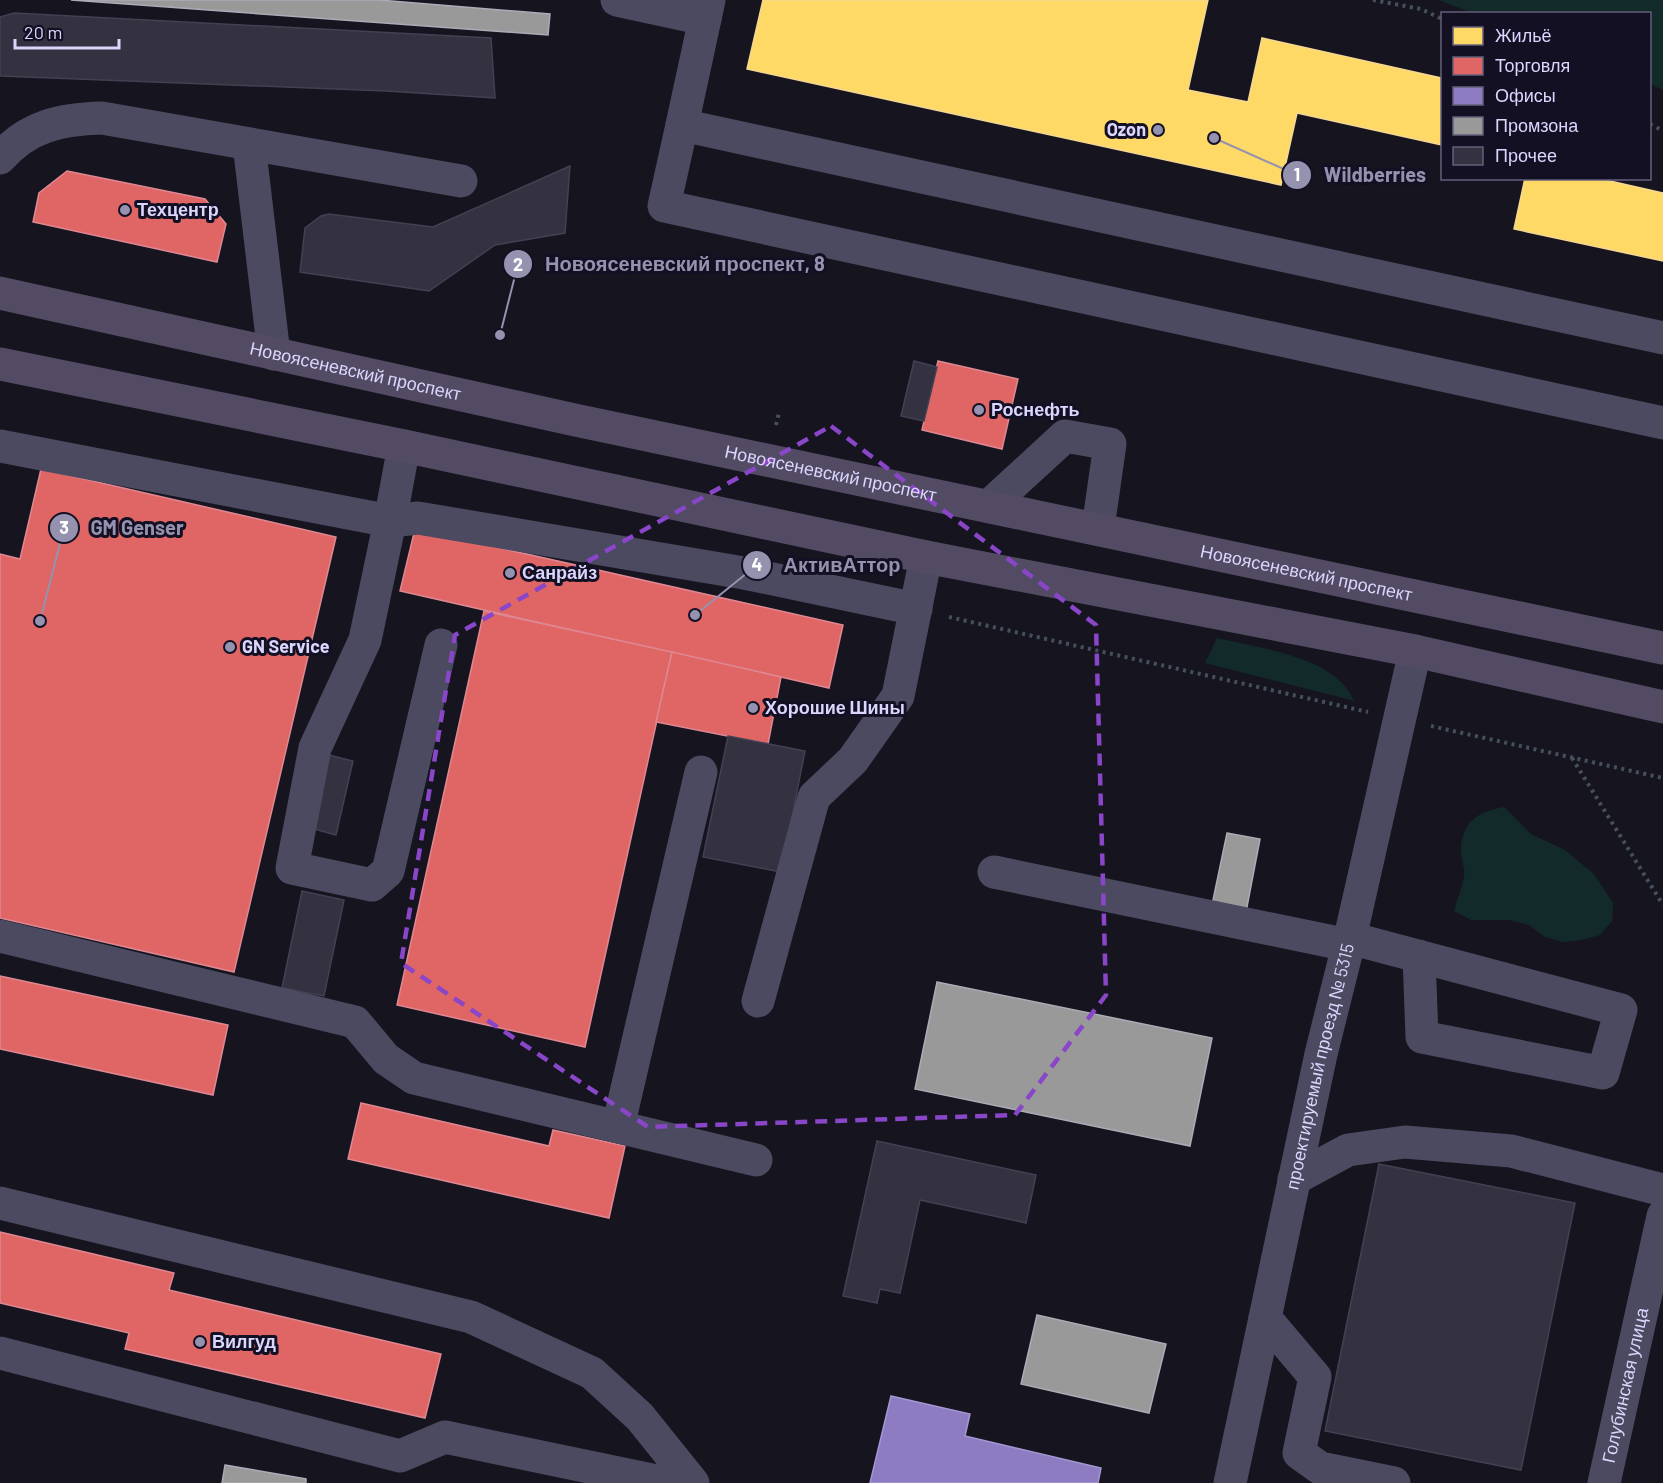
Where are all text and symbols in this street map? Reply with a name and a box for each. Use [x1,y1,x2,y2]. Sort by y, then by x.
scale bar [15,12,118,50]
legend [1441,12,1651,180]
text: 20 m [24,21,62,43]
text: Жильё [1495,24,1552,46]
text: Торговля [1495,54,1570,76]
text: Офисы [1495,84,1556,106]
text: Промзона [1495,114,1579,136]
place label: Ozon [1107,118,1146,140]
marker: Ozon [1151,123,1165,137]
text: Прочее [1495,144,1557,166]
callout: Wildberries [1282,156,1438,194]
text: Wildberries [1324,162,1426,186]
text: 1 [1294,163,1300,185]
place label: Техцентр [137,198,219,220]
marker: Техцентр [118,203,132,217]
callout: Новоясеневский проспект, 8 [503,245,837,283]
text: Новоясеневский проспект, 8 [545,251,825,275]
text: 2 [513,253,523,275]
street label: Новоясеневский проспект [248,336,463,405]
place label: Роснефть [991,398,1080,420]
marker: Роснефть [972,403,986,417]
street label: Новоясеневский проспект [723,440,939,505]
callout: GM Genser [49,509,196,547]
text: GM Genser [90,515,184,539]
text: 3 [59,516,69,538]
street label: Новоясеневский проспект [1199,539,1414,605]
callout: АктивАттор [742,546,913,584]
text: АктивАттор [784,552,900,576]
text: 4 [752,553,763,575]
place label: Санрайз [522,561,597,583]
marker: Санрайз [503,566,517,580]
place label: GN Service [242,635,330,657]
marker: GN Service [223,640,237,654]
place label: Хорошие Шины [765,696,905,718]
marker: Хорошие Шины [746,701,760,715]
street label: проектируемый проезд № 5315 [1280,941,1358,1192]
street label: Голубинская улица [1597,1304,1653,1465]
place label: Вилгуд [212,1330,277,1352]
marker: Вилгуд [193,1335,207,1349]

